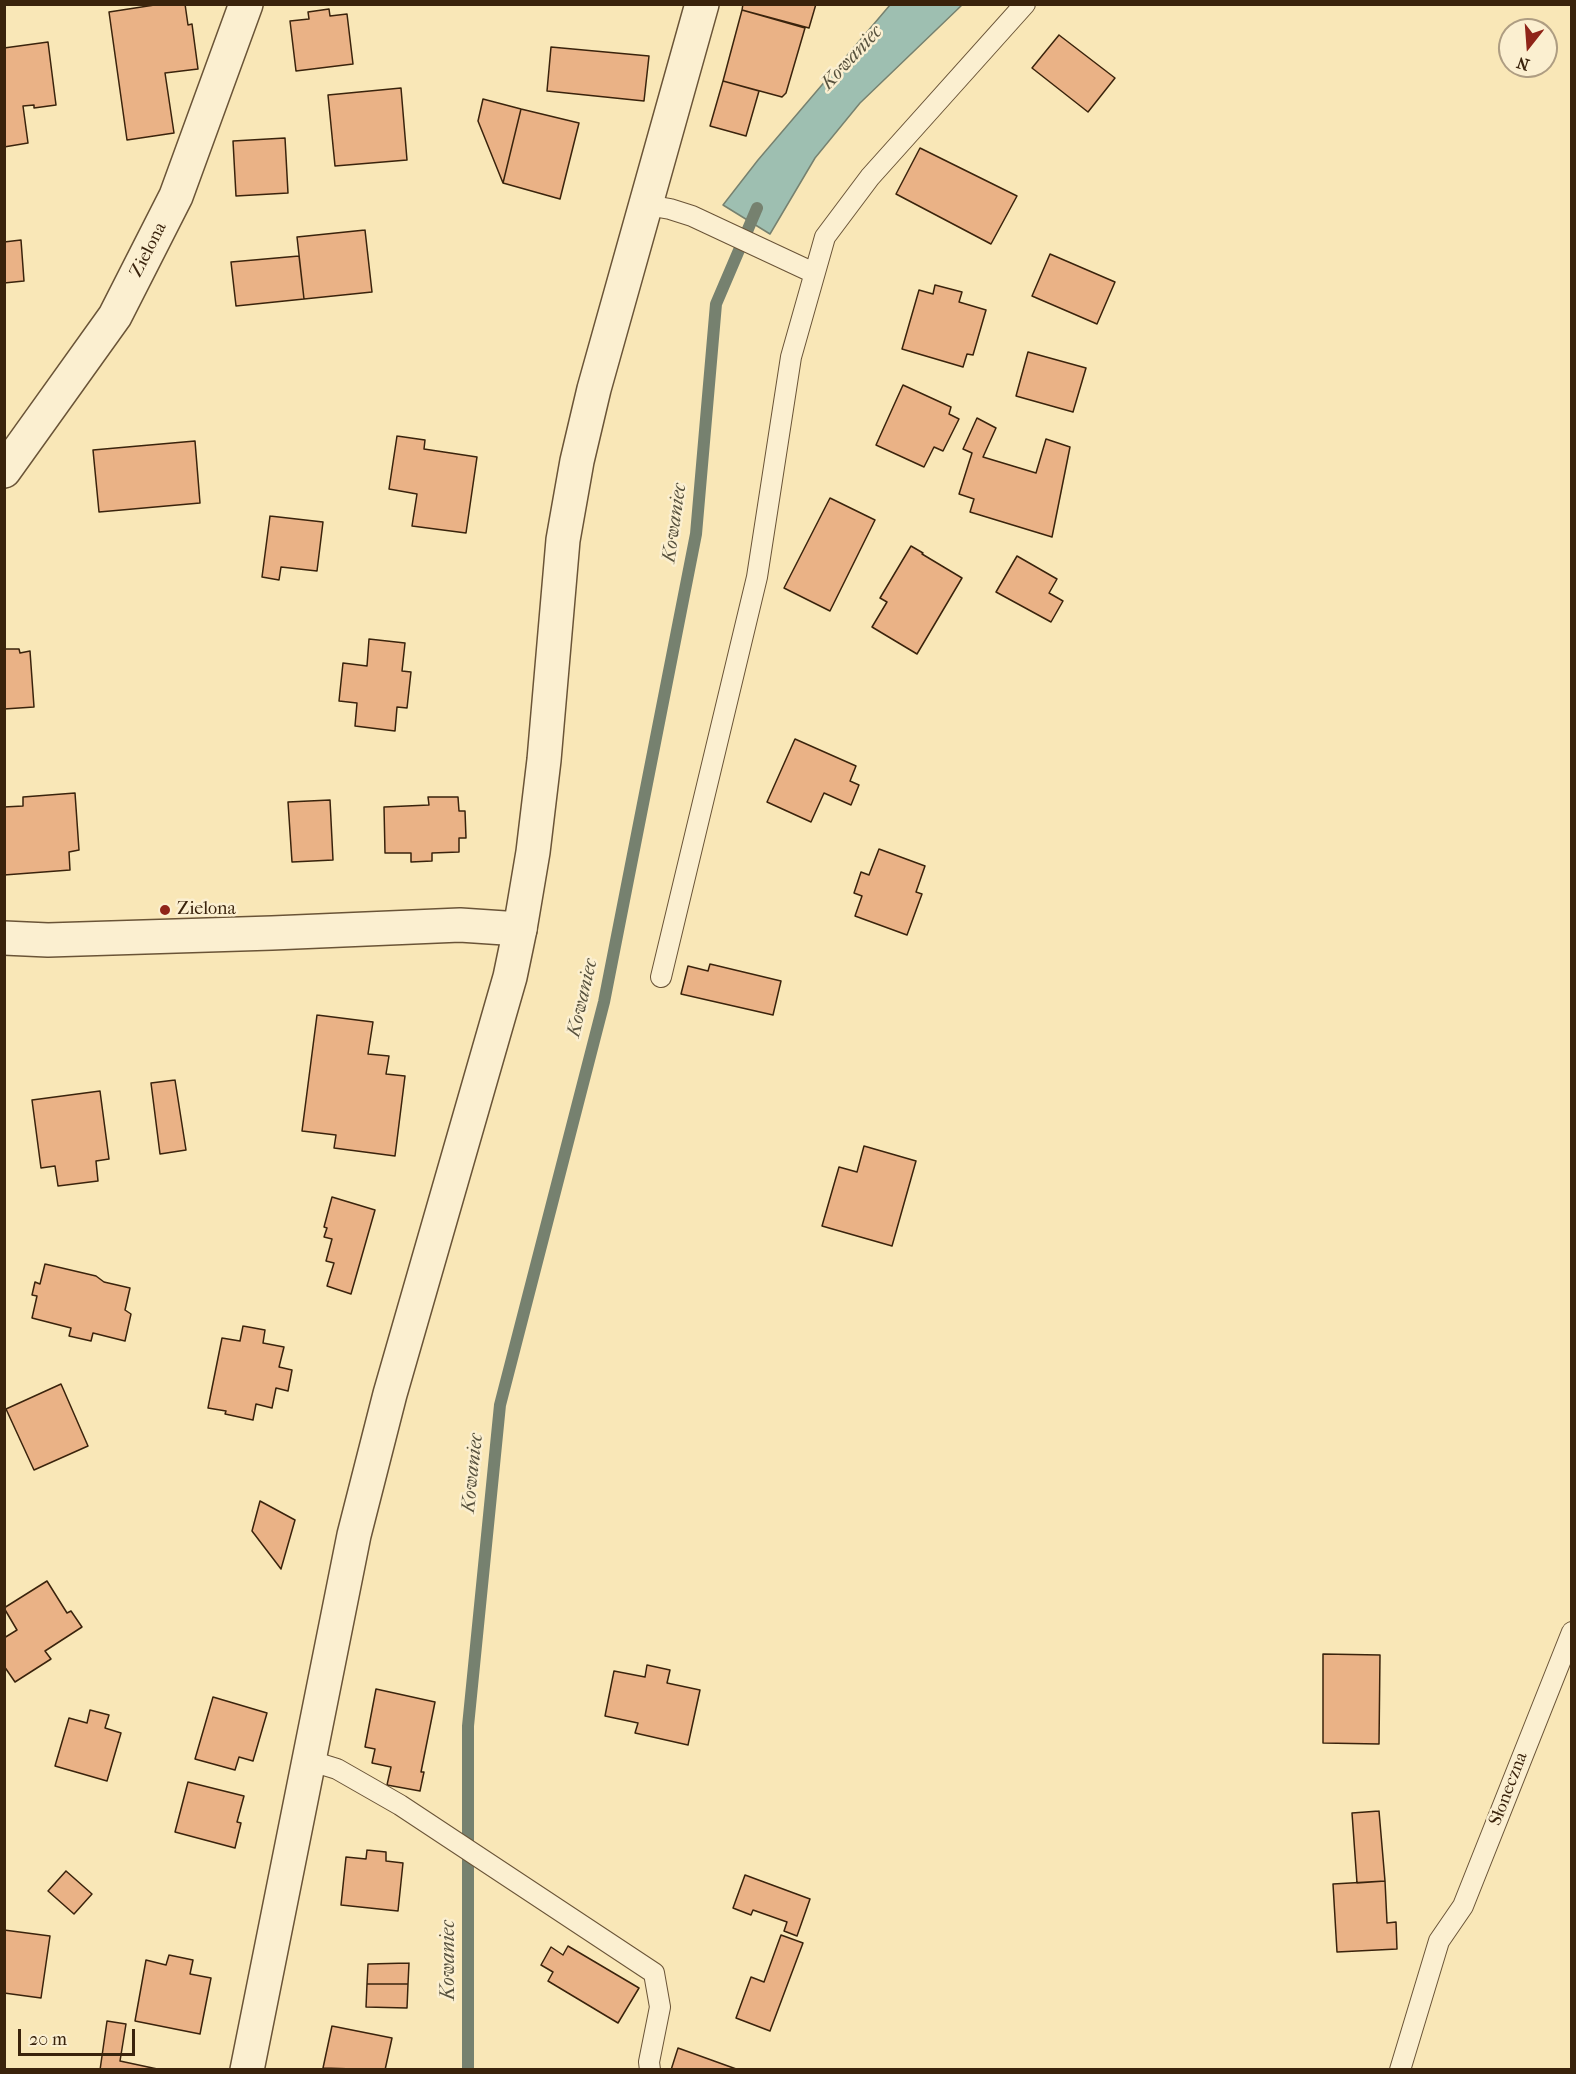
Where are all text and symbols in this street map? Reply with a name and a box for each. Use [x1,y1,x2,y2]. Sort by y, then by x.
north arrow [1498,18,1558,78]
water label: Kowaniec [816,21,888,95]
text: N [1515,53,1532,75]
street label: Zielona [126,219,172,281]
water label: Kowaniec [658,482,692,564]
place label: Zielona [177,899,236,921]
marker: Zielona [158,903,172,917]
water label: Kowaniec [562,956,604,1040]
water label: Kowaniec [457,1432,489,1514]
street label: Słoneczna [1485,1749,1533,1829]
water label: Kowaniec [437,1920,461,2000]
scale bar [21,2017,138,2055]
text: 20 m [29,2029,67,2050]

